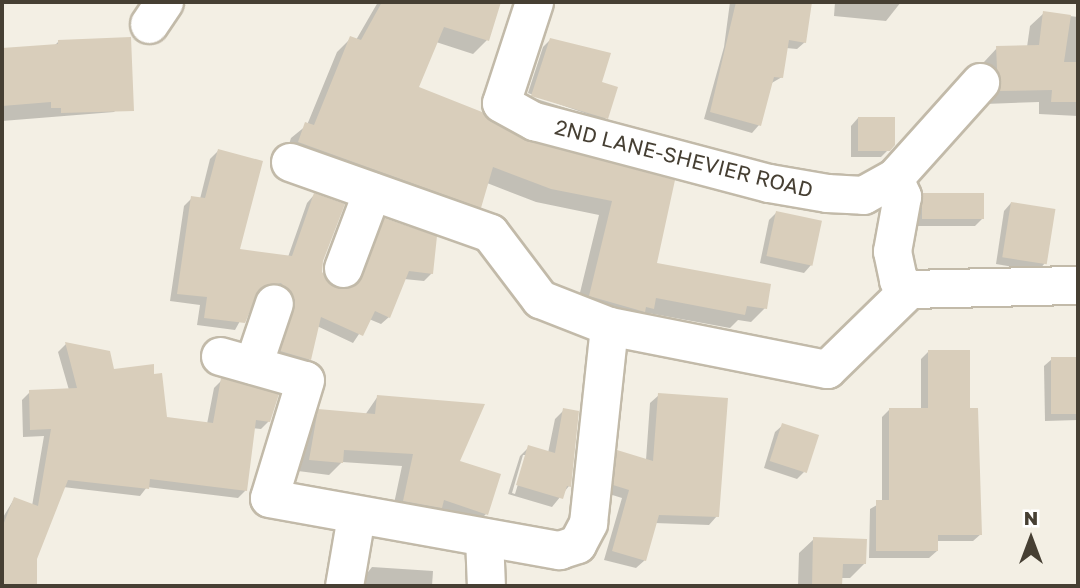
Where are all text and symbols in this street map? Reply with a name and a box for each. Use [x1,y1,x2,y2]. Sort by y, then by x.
street label: 2ND LANE-SHEVIER ROAD [552,114,816,202]
north arrow [996,504,1066,574]
text: N [1024,506,1038,529]

